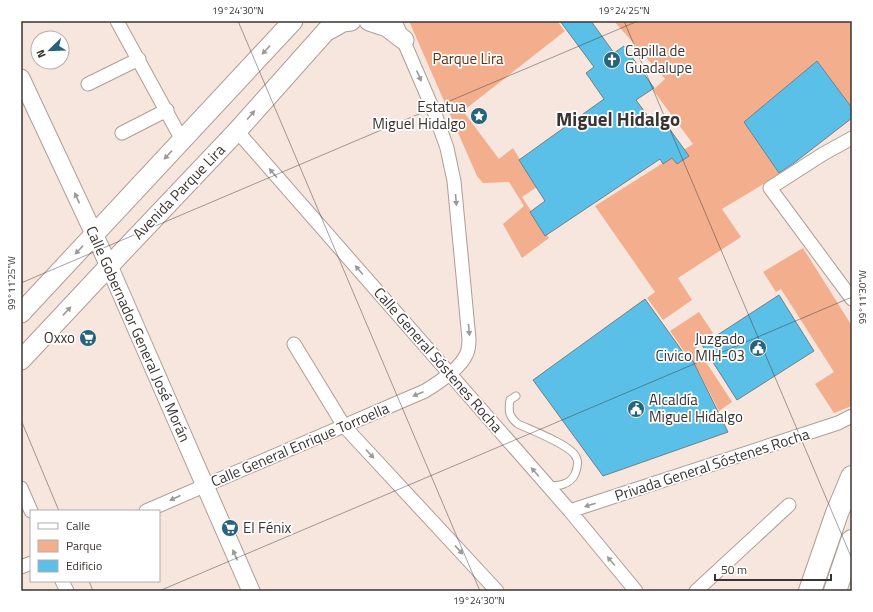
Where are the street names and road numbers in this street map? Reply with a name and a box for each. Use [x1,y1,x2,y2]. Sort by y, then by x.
street label: Avenida Parque Lira [127,138,231,244]
street label: Calle Gobernador General José Morán [80,222,197,446]
street label: Calle General Sóstenes Rocha [369,282,508,438]
street label: Calle General Enrique Torroella [207,396,393,493]
street label: Privada General Sóstenes Rocha [611,422,813,507]

